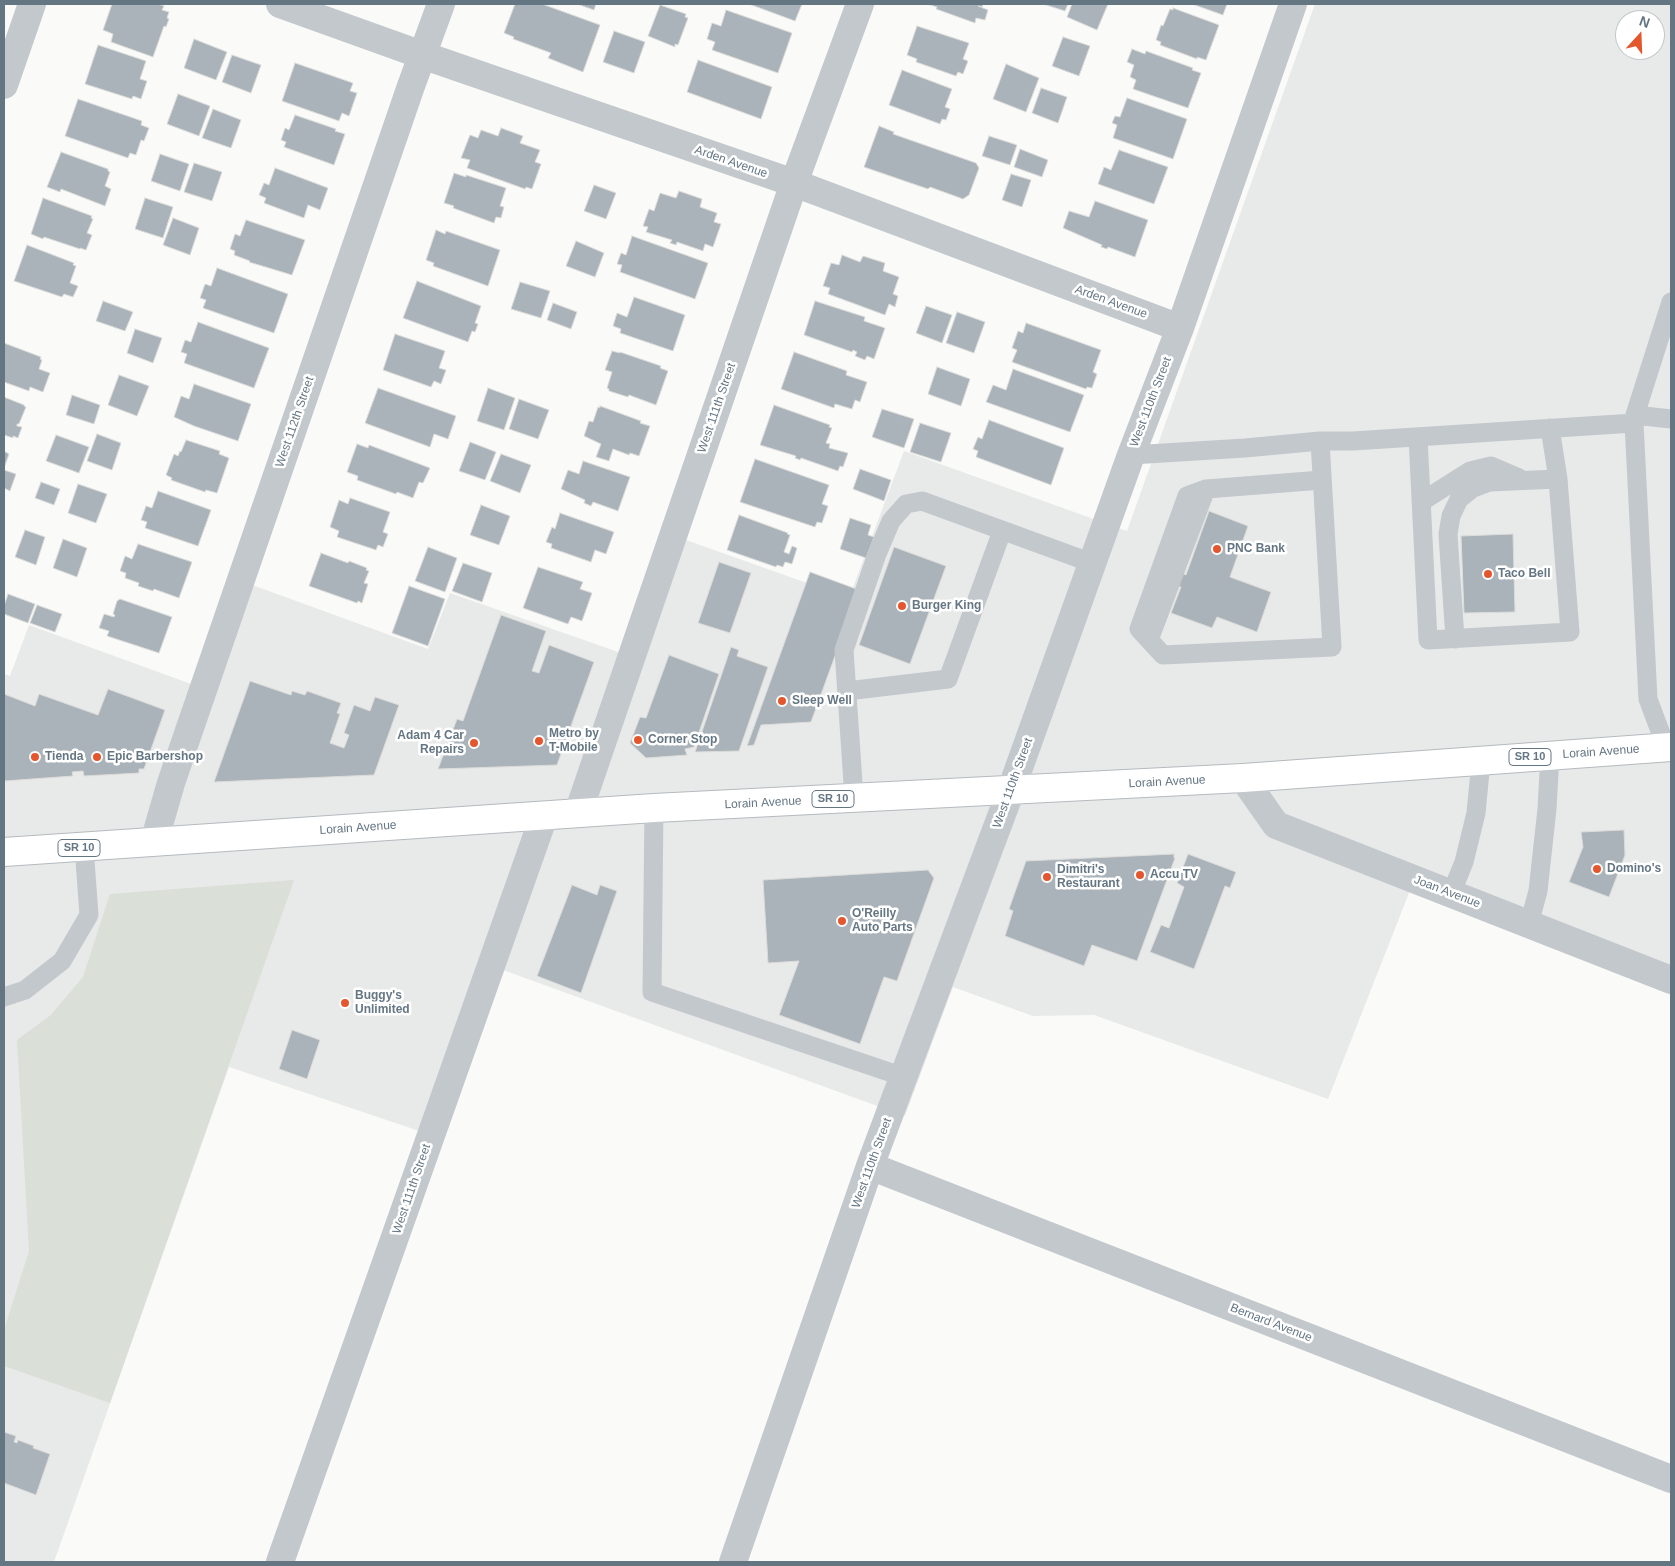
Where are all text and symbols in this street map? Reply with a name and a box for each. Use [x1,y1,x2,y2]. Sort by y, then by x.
north arrow [1615,10,1665,60]
text: N [1637,13,1652,31]
street label: Arden Avenue [693,143,769,181]
street label: Arden Avenue [1073,282,1149,322]
street label: West 110th Street [1127,355,1175,449]
street label: West 111th Street [695,361,739,455]
street label: West 112th Street [273,375,317,469]
place label: PNC Bank [1227,542,1285,556]
marker: PNC Bank [1211,543,1223,555]
place label: Taco Bell [1498,567,1550,581]
marker: Taco Bell [1482,568,1494,580]
place label: Burger King [912,599,981,613]
marker: Burger King [896,600,908,612]
place label: Sleep Well [792,694,852,708]
marker: Sleep Well [776,695,788,707]
place label: Metro by T-Mobile [549,727,599,755]
place label: Adam 4 Car Repairs [397,729,464,757]
place label: Corner Stop [648,733,717,747]
marker: Corner Stop [632,734,644,746]
marker: Metro by T-Mobile [533,735,545,747]
street label: West 110th Street [990,736,1036,830]
marker: Adam 4 Car Repairs [468,737,480,749]
street label: Lorain Avenue [1562,742,1640,762]
road number: SR 10 [1509,749,1551,766]
place label: Tienda [45,750,83,764]
place label: Epic Barbershop [107,750,203,764]
marker: Tienda [29,751,41,763]
marker: Epic Barbershop [91,751,103,763]
street label: Lorain Avenue [1128,773,1206,791]
road number: SR 10 [812,791,854,808]
street label: Lorain Avenue [724,794,802,812]
street label: Lorain Avenue [319,818,397,838]
road number: SR 10 [58,840,100,856]
place label: Domino's [1607,862,1661,876]
place label: Dimitri's Restaurant [1057,863,1120,891]
marker: Domino's [1591,863,1603,875]
place label: Accu TV [1150,868,1198,882]
marker: Accu TV [1134,869,1146,881]
marker: Dimitri's Restaurant [1041,871,1053,883]
street label: Joan Avenue [1412,873,1482,911]
place label: O'Reilly Auto Parts [852,907,913,935]
marker: O'Reilly Auto Parts [836,915,848,927]
place label: Buggy's Unlimited [355,989,410,1017]
marker: Buggy's Unlimited [339,997,351,1009]
street label: West 110th Street [849,1116,895,1210]
street label: West 111th Street [390,1142,434,1236]
street label: Bernard Avenue [1228,1301,1314,1345]

